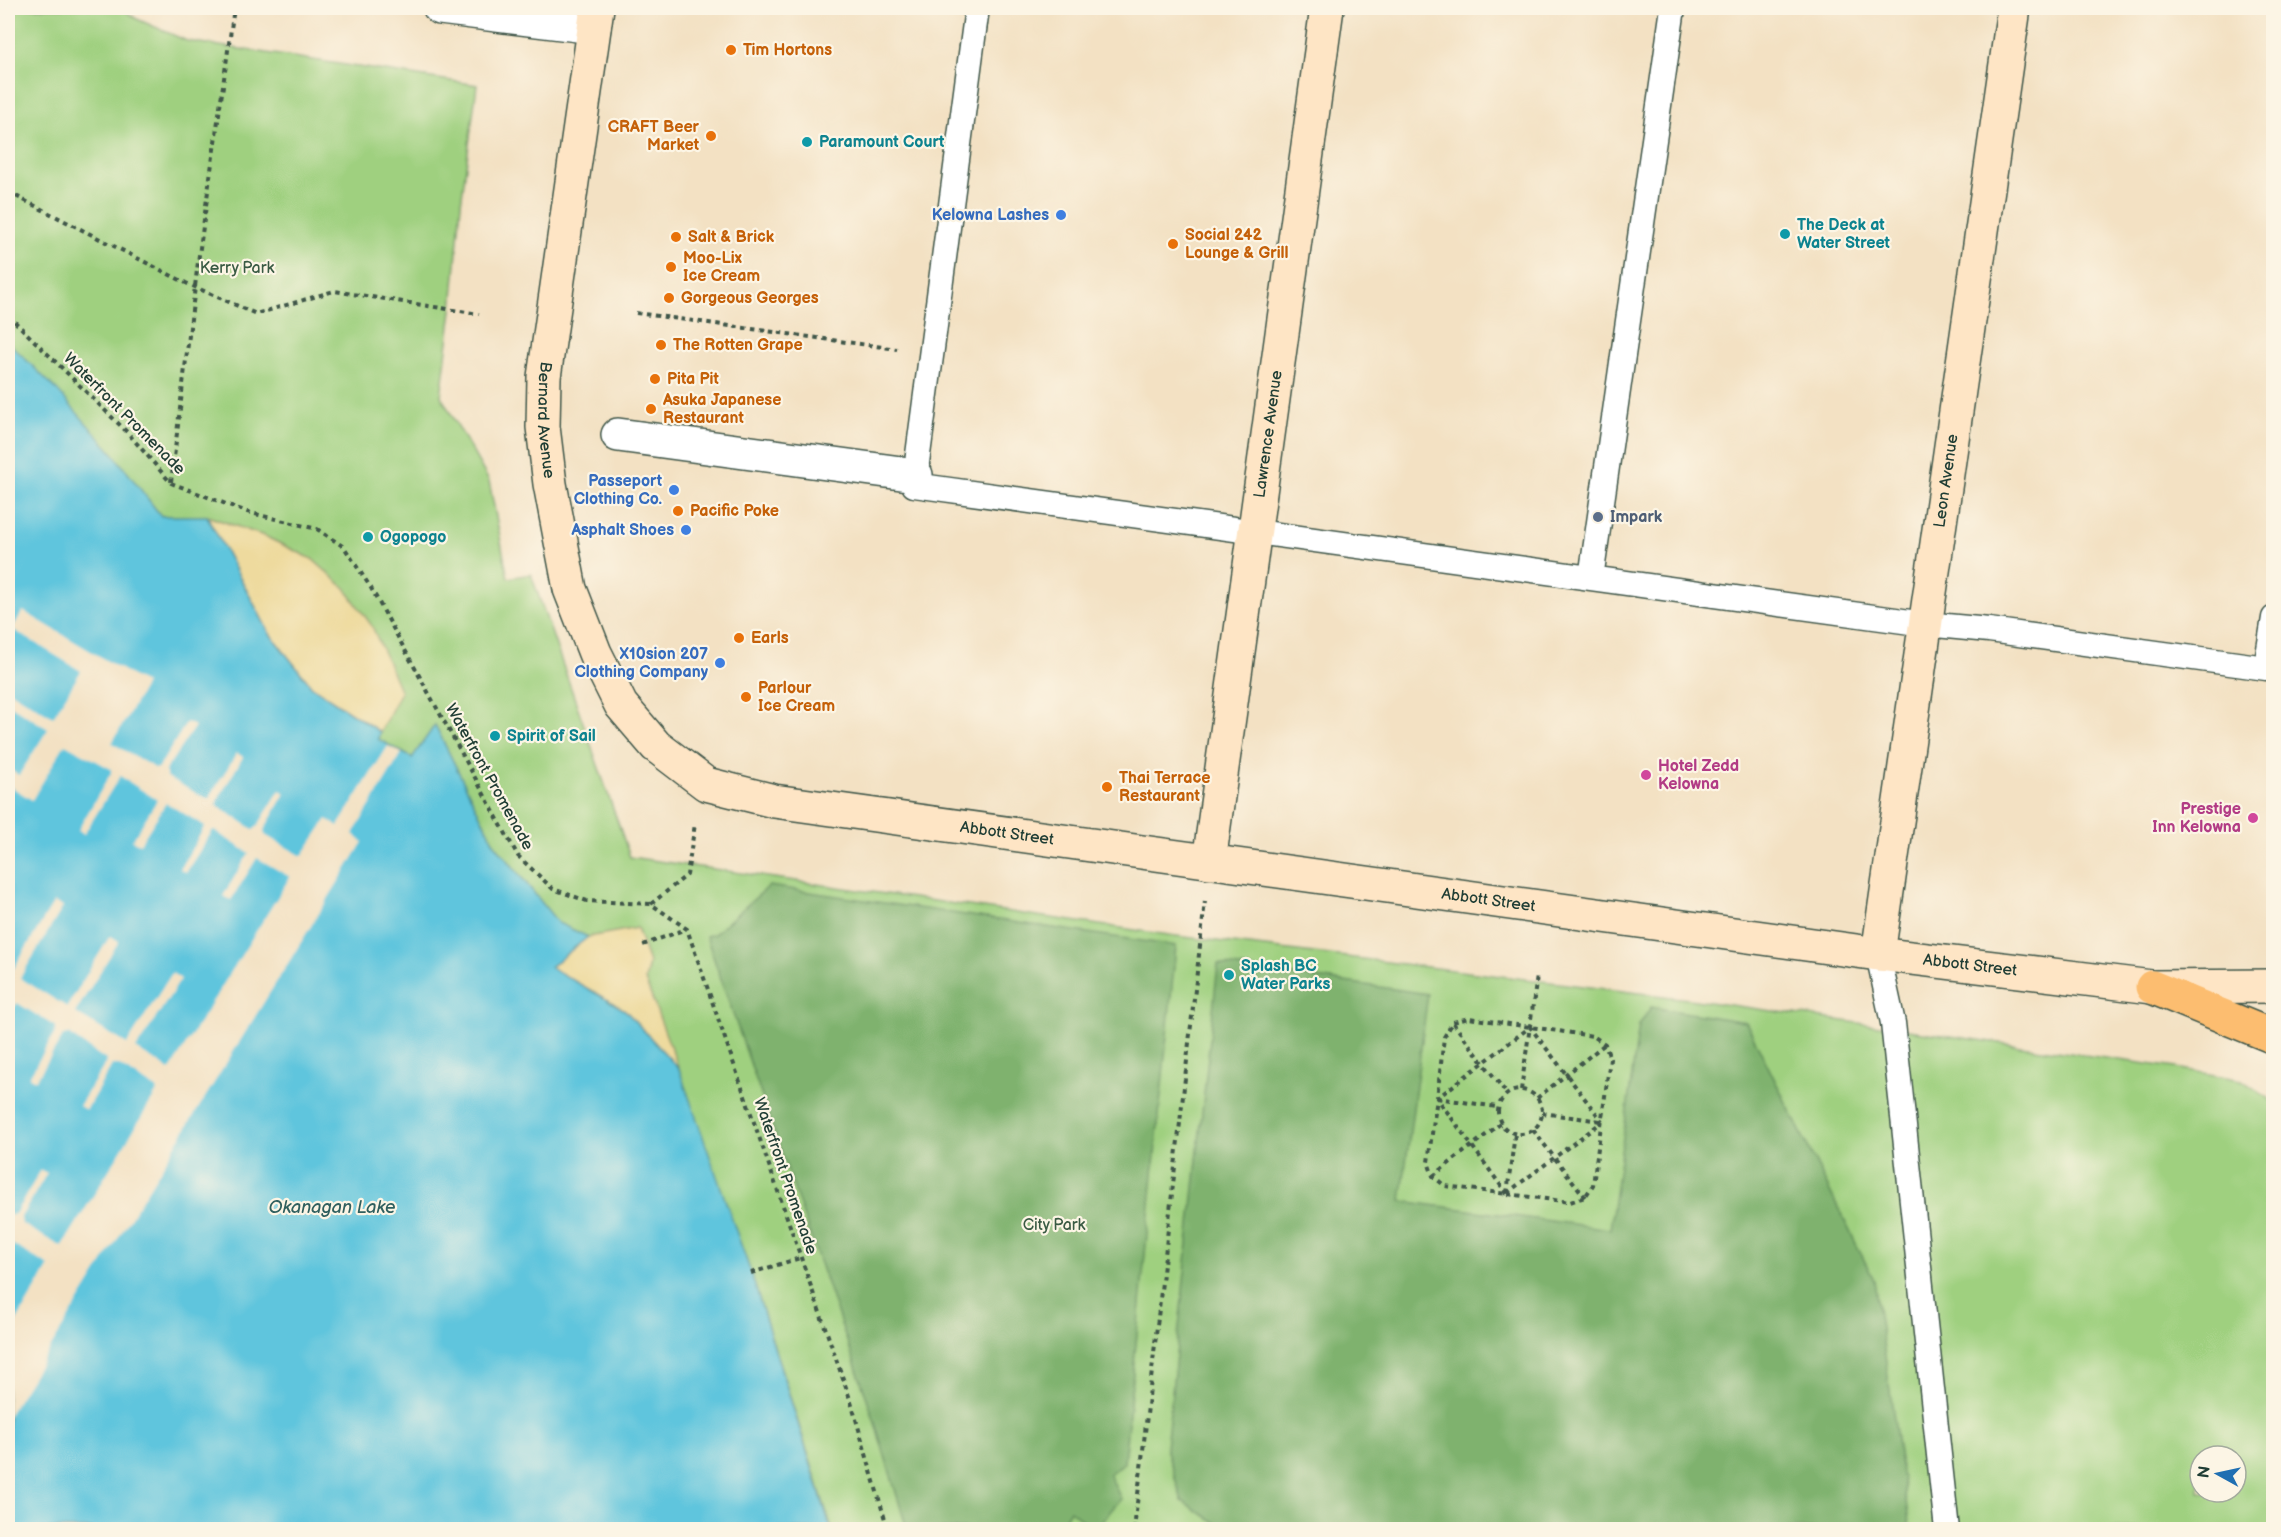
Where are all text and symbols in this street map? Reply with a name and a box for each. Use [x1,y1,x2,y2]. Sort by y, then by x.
place label: Tim Hortons [743,41,832,60]
marker: Tim Hortons [724,43,738,57]
place label: CRAFT Beer Market [608,118,700,155]
marker: CRAFT Beer Market [704,129,718,143]
place label: Paramount Court [819,133,945,152]
marker: Paramount Court [800,135,814,149]
place label: Kelowna Lashes [932,206,1049,225]
marker: Kelowna Lashes [1054,208,1068,222]
place label: The Deck at Water Street [1797,216,1891,253]
place label: Social 242 Lounge & Grill [1185,226,1289,263]
marker: The Deck at Water Street [1778,227,1792,241]
place label: Salt & Brick [688,228,775,247]
marker: Salt & Brick [669,230,683,244]
marker: Social 242 Lounge & Grill [1166,237,1180,251]
place label: Moo-Lix Ice Cream [683,249,760,286]
park label: Kerry Park [200,259,274,278]
marker: Moo-Lix Ice Cream [664,260,678,274]
place label: Gorgeous Georges [681,289,819,308]
marker: Gorgeous Georges [662,291,676,305]
place label: The Rotten Grape [673,336,803,355]
marker: The Rotten Grape [654,338,668,352]
street label: Waterfront Promenade [59,349,189,479]
street label: Bernard Avenue [533,360,559,480]
street label: Lawrence Avenue [1250,369,1286,499]
place label: Pita Pit [667,370,719,389]
marker: Pita Pit [648,372,662,386]
place label: Asuka Japanese Restaurant [662,391,781,428]
marker: Asuka Japanese Restaurant [644,402,658,416]
street label: Leon Avenue [1930,432,1962,529]
place label: Passeport Clothing Co. [574,472,663,509]
marker: Passeport Clothing Co. [667,483,681,497]
place label: Pacific Poke [690,502,779,521]
marker: Pacific Poke [671,504,685,518]
place label: Impark [1610,508,1663,527]
marker: Impark [1591,510,1605,524]
place label: Asphalt Shoes [570,521,674,540]
marker: Asphalt Shoes [679,523,693,537]
place label: Ogopogo [380,528,446,547]
marker: Ogopogo [361,530,375,544]
place label: Earls [751,629,789,648]
marker: Earls [732,631,746,645]
place label: X10sion 207 Clothing Company [574,645,709,682]
marker: X10sion 207 Clothing Company [713,656,727,670]
place label: Parlour Ice Cream [758,679,835,716]
marker: Parlour Ice Cream [739,690,753,704]
street label: Waterfront Promenade [441,701,537,854]
place label: Spirit of Sail [507,727,596,746]
marker: Spirit of Sail [488,729,502,743]
place label: Hotel Zedd Kelowna [1658,757,1739,794]
marker: Hotel Zedd Kelowna [1639,768,1653,782]
place label: Thai Terrace Restaurant [1119,769,1210,806]
marker: Thai Terrace Restaurant [1100,780,1114,794]
place label: Prestige Inn Kelowna [2152,800,2241,837]
marker: Prestige Inn Kelowna [2246,811,2260,825]
street label: Abbott Street [959,817,1055,849]
street label: Abbott Street [1440,884,1537,916]
street label: Abbott Street [1922,950,2018,980]
place label: Splash BC Water Parks [1241,957,1330,994]
marker: Splash BC Water Parks [1222,968,1236,982]
street label: Waterfront Promenade [749,1095,821,1257]
water label: Okanagan Lake [269,1197,395,1218]
park label: City Park [1023,1216,1085,1235]
north arrow [2188,1444,2248,1504]
text: N [2194,1465,2215,1479]

